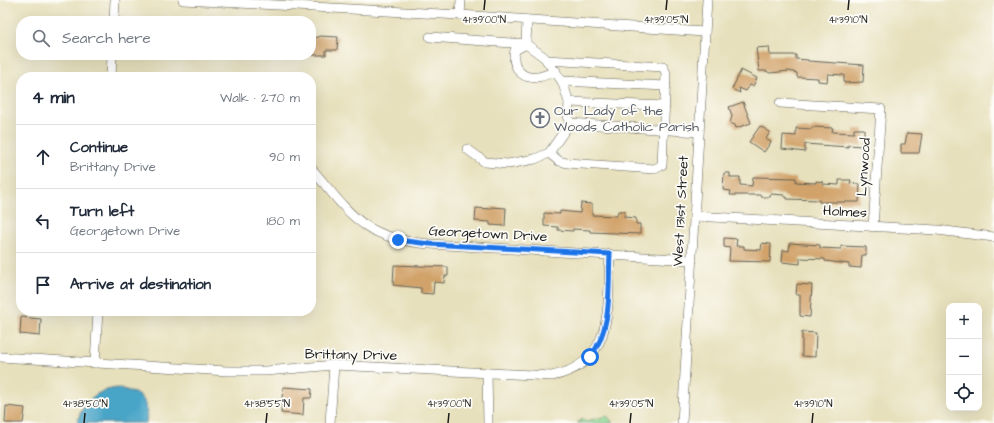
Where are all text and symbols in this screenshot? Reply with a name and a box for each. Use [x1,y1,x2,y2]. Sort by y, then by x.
text: 41°39'00"N [462,13,506,27]
text: 41°39'05"N [644,13,688,27]
text: 41°39'10"N [829,13,867,27]
search box [16,16,316,60]
icon: search [30,27,52,49]
text: Search here [62,28,151,49]
text: 4 min [32,86,75,110]
text: Walk · 270 m [220,89,300,107]
place label: Our Lady of the Woods Catholic Parish [554,101,699,137]
church icon: Our Lady of the Woods Catholic Parish [529,107,551,129]
text: Continue [70,137,128,158]
street label: Lynwood [852,137,876,197]
icon: ahead [32,146,54,168]
text: 90 m [269,148,300,166]
street label: West 131st Street [668,155,694,267]
text: Brittany Drive [70,158,156,176]
text: Turn left [70,201,134,222]
street label: Holmes [822,201,867,223]
icon: left [32,210,54,232]
text: 180 m [266,212,300,230]
street label: Georgetown Drive [428,221,548,247]
text: Georgetown Drive [70,222,180,240]
route end [389,231,407,249]
icon: arrive [32,274,54,296]
text: Arrive at destination [70,274,211,295]
map controls [946,303,982,411]
button: + [946,303,982,339]
button: − [946,339,982,375]
street label: Brittany Drive [305,344,398,366]
route start [581,348,599,366]
button: locate [946,375,982,411]
text: 41°38'50"N [62,397,108,411]
text: 41°38'55"N [244,397,290,411]
text: 41°39'00"N [427,397,471,411]
text: 41°39'05"N [609,397,653,411]
text: 41°39'10"N [794,397,832,411]

